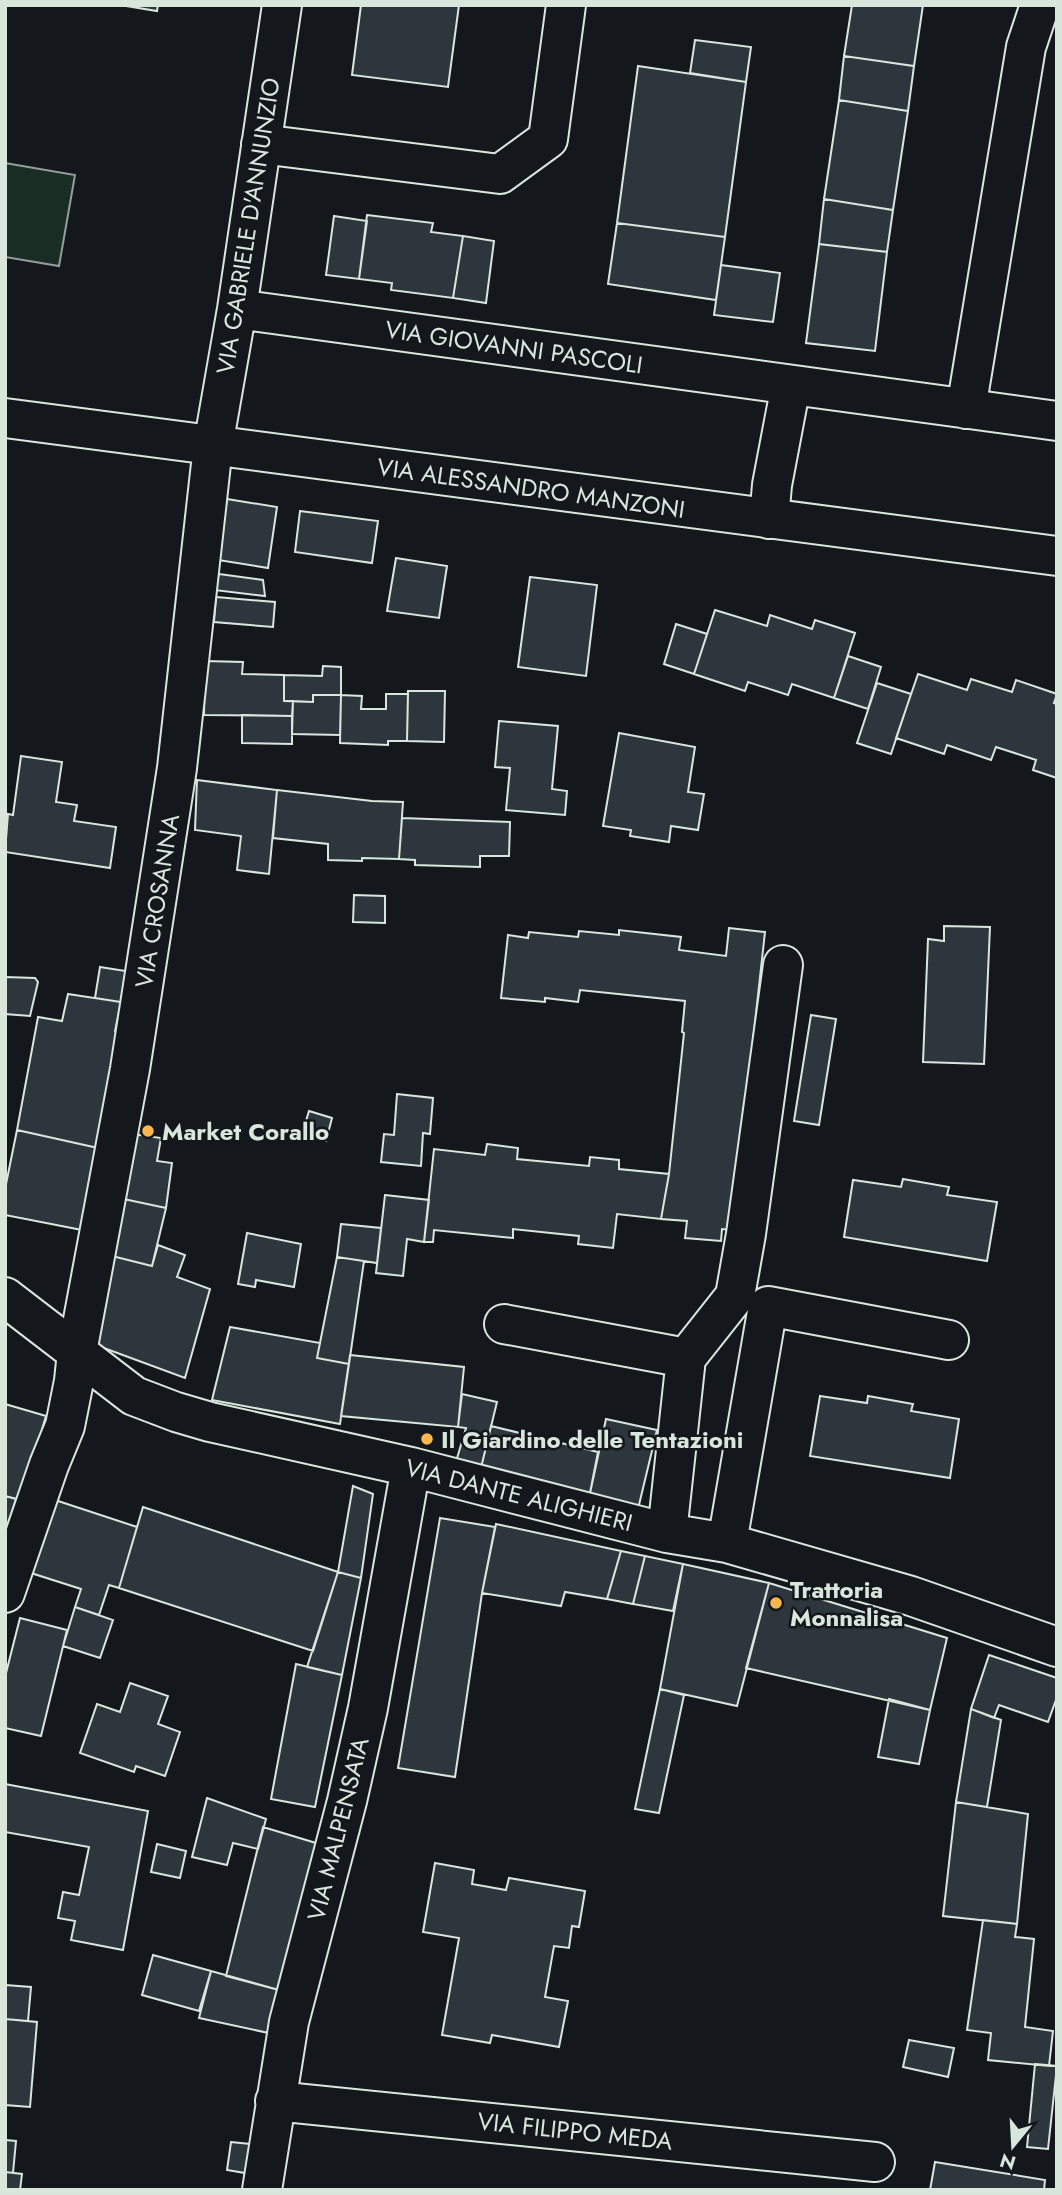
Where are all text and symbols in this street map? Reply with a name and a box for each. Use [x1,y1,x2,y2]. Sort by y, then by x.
street label: VIA GABRIELE D'ANNUNZIO [207,75,289,377]
street label: VIA GIOVANNI PASCOLI [383,312,645,382]
street label: VIA ALESSANDRO MANZONI [375,449,687,527]
street label: VIA CROSANNA [126,811,188,990]
place label: Market Corallo [162,1114,329,1149]
marker: Market Corallo [140,1123,156,1139]
place label: Il Giardino delle Tentazioni [441,1422,743,1457]
marker: Il Giardino delle Tentazioni [419,1431,435,1447]
street label: VIA DANTE ALIGHIERI [402,1450,636,1540]
place label: Trattoria Monnalisa [790,1572,903,1635]
marker: Trattoria Monnalisa [768,1595,784,1611]
street label: VIA MALPENSATA [298,1734,378,1924]
street label: VIA FILIPPO MEDA [476,2103,674,2159]
north arrow [978,2111,1048,2181]
text: N [997,2147,1019,2177]

